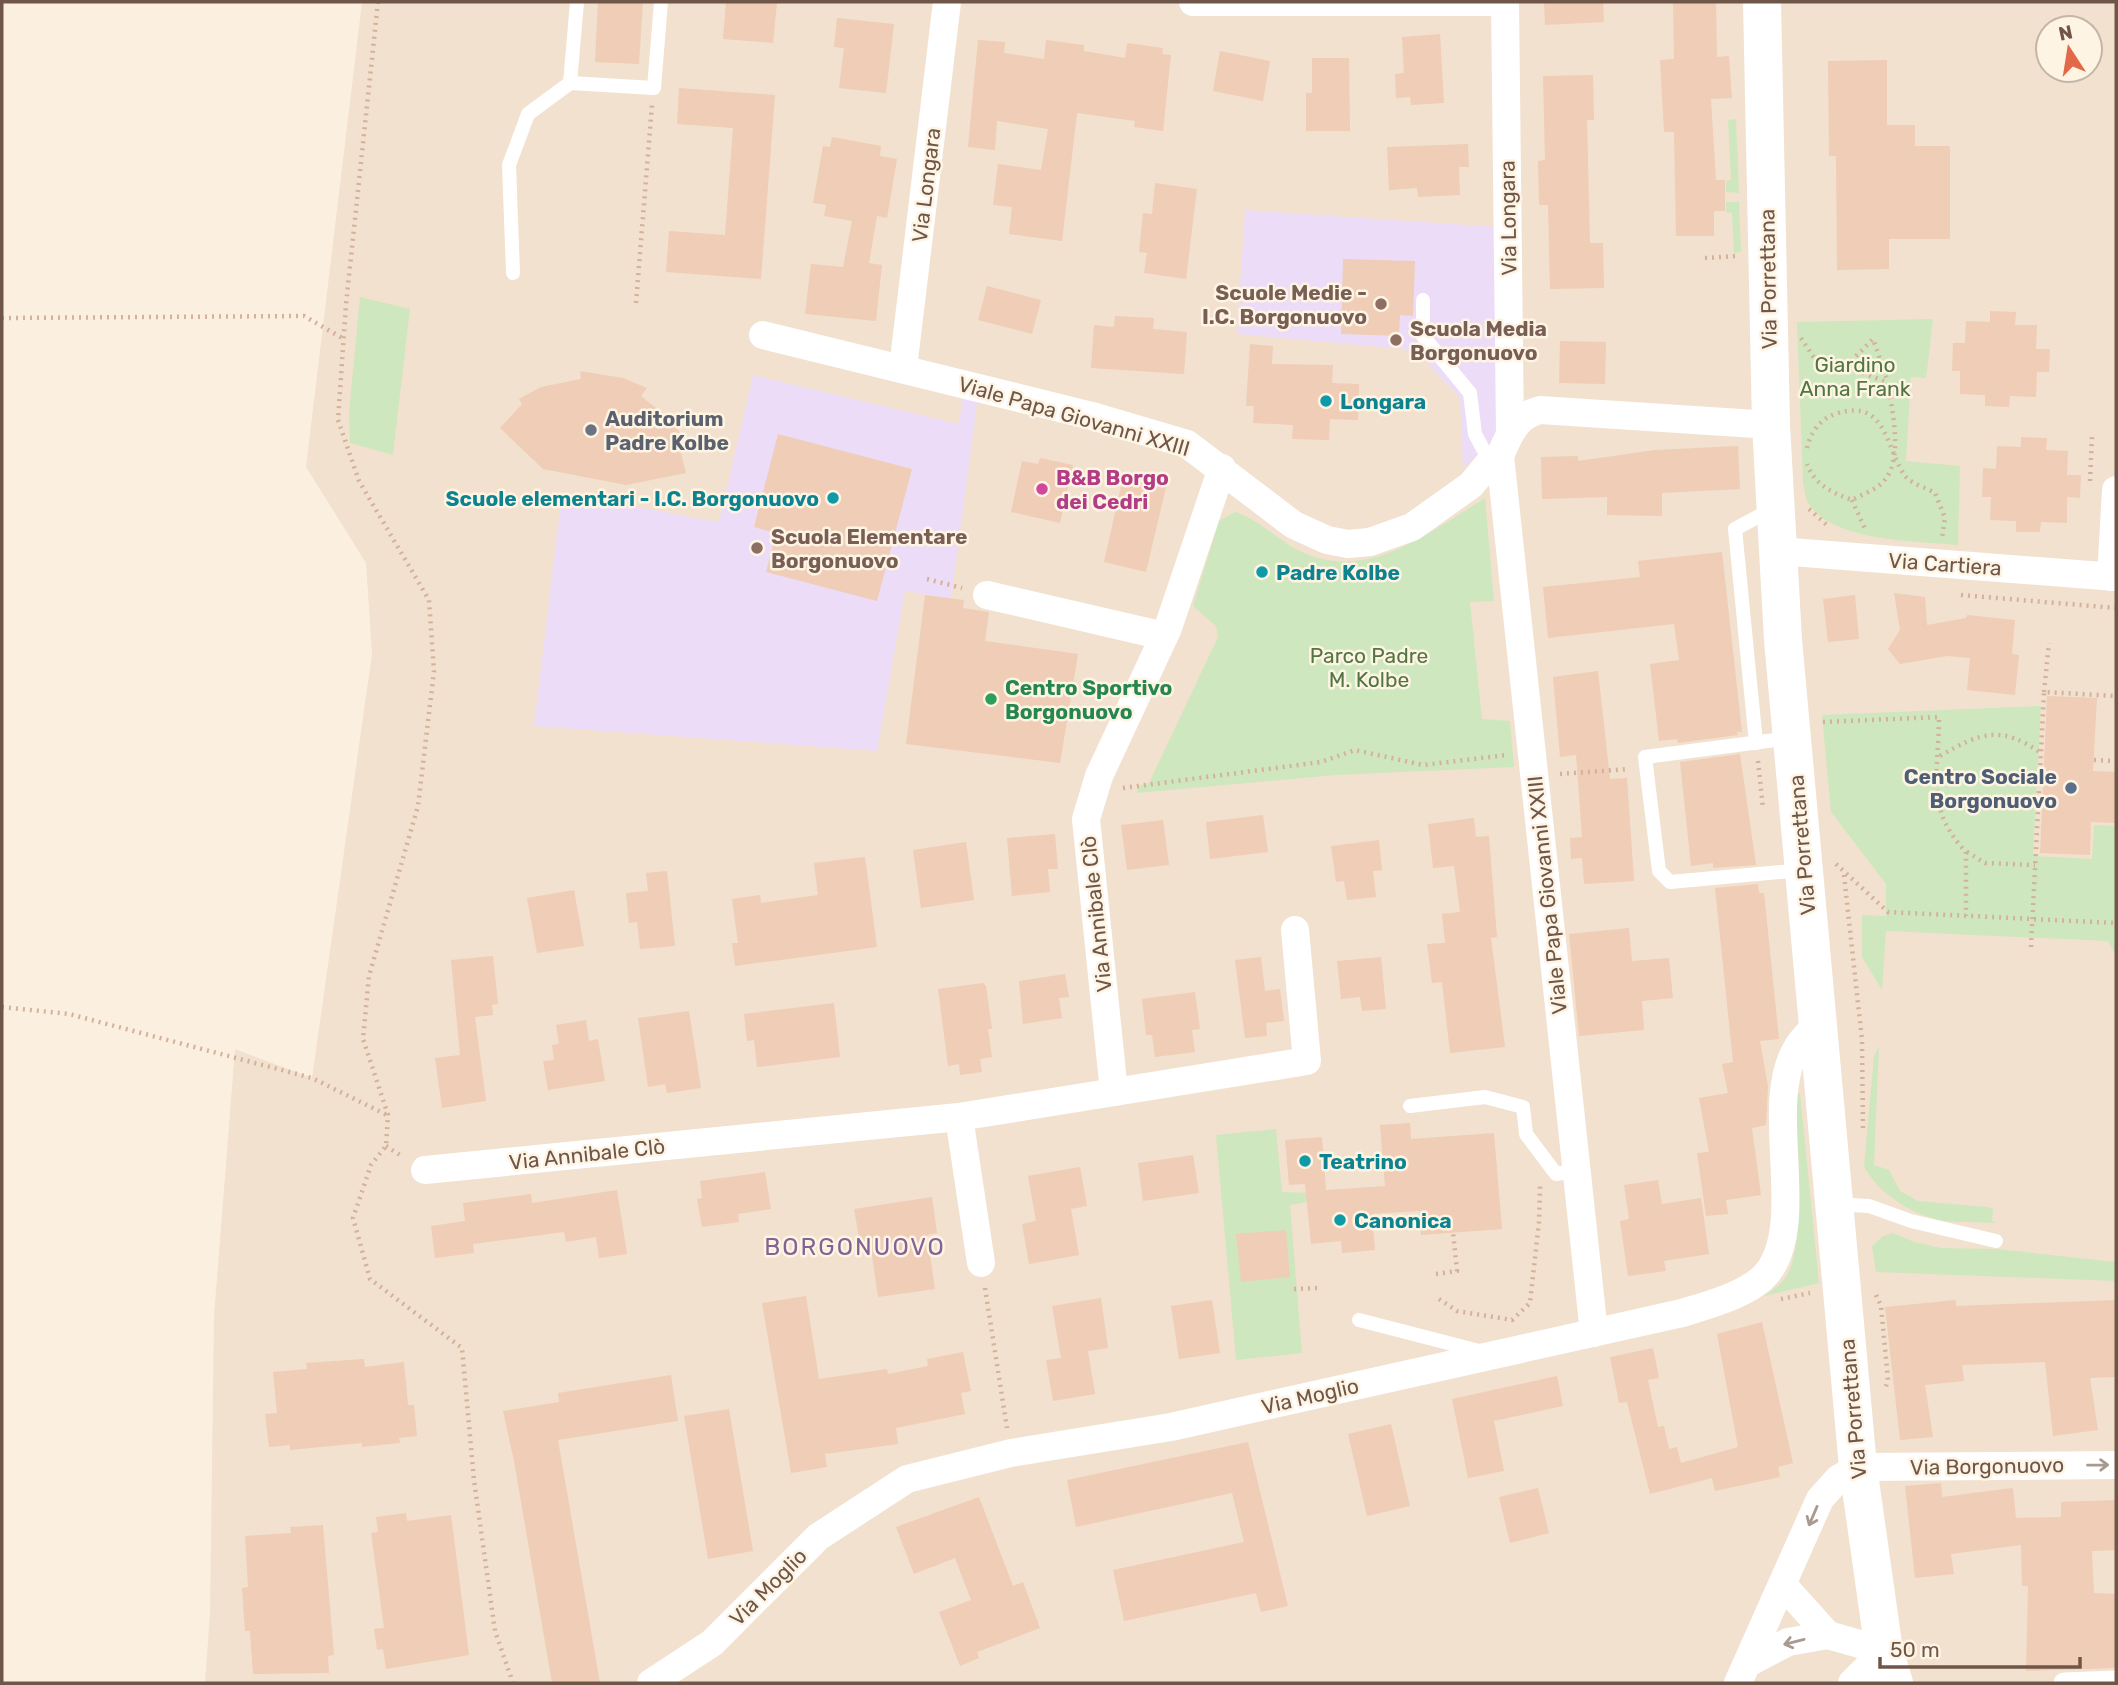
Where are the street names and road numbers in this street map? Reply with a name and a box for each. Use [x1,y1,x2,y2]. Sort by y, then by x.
street label: Via Longara [907,126,945,244]
street label: Via Longara [1494,160,1522,276]
street label: Via Porrettana [1754,208,1782,350]
street label: Viale Papa Giovanni XXIII [955,371,1193,461]
street label: Via Cartiera [1888,548,2002,580]
street label: Viale Papa Giovanni XXIII [1522,774,1572,1016]
street label: Via Porrettana [1783,774,1821,916]
street label: Via Annibale Clò [1075,835,1117,993]
street label: Via Annibale Clò [508,1133,666,1175]
street label: Via Porrettana [1834,1338,1872,1480]
street label: Via Moglio [1259,1373,1361,1419]
street label: Via Borgonuovo [1910,1452,2064,1480]
street label: Via Moglio [724,1543,812,1631]

